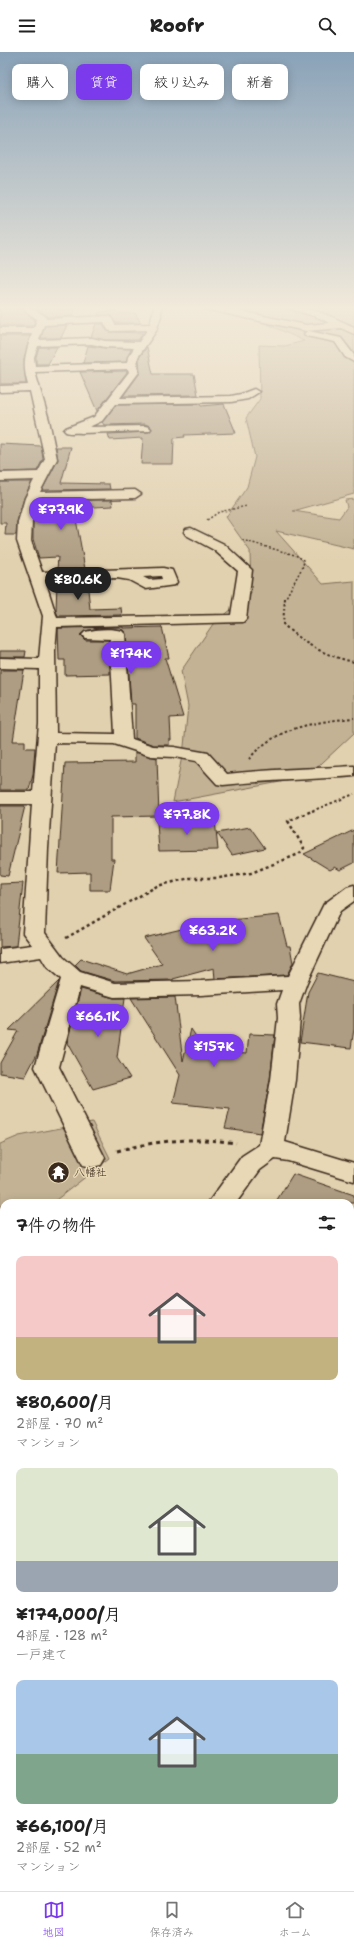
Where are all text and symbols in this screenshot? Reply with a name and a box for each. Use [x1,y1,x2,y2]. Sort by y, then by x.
text: Roofr [150,14,204,38]
icon: menu [16,15,38,37]
icon: search [316,15,338,37]
chip: 購入 [12,64,68,100]
chip: 賃貸 [76,64,132,100]
chip: 絞り込み [140,64,224,100]
chip: 新着 [232,64,288,100]
pin: ¥77.9K [28,497,94,531]
text: ¥77.9K [38,501,84,518]
pin: ¥80.6K [45,567,111,601]
text: ¥80.6K [54,571,102,588]
pin: ¥174K [103,641,159,675]
text: ¥174K [110,645,152,662]
pin: ¥77.8K [154,802,220,836]
text: ¥77.8K [163,806,211,823]
pin: ¥63.2K [180,918,246,952]
text: ¥63.2K [189,922,237,939]
pin: ¥66.1K [65,1004,131,1038]
text: ¥66.1K [76,1008,120,1025]
pin: ¥157K [186,1034,242,1068]
text: ¥157K [194,1038,234,1055]
temple icon: 八幡社 [45,1159,71,1185]
place label: 八幡社 [74,1165,107,1180]
icon: filters [316,1212,338,1234]
text: 7件の物件 [16,1214,96,1236]
icon: home [141,1282,213,1354]
text: ¥80,600/月 [16,1391,114,1413]
text: 2部屋 · 70 m² [16,1415,103,1432]
text: マンション [16,1434,80,1451]
icon: home [141,1494,213,1566]
text: ¥174,000/月 [16,1603,121,1625]
text: 4部屋 · 128 m² [16,1627,108,1644]
text: 一戸建て [16,1646,68,1663]
icon: home [141,1706,213,1778]
text: ¥66,100/月 [16,1815,109,1837]
text: 2部屋 · 52 m² [16,1839,102,1856]
text: マンション [16,1858,80,1875]
tab: 地図 [43,1899,65,1940]
tab: 保存済み [150,1899,194,1940]
tab: ホーム [279,1899,311,1940]

